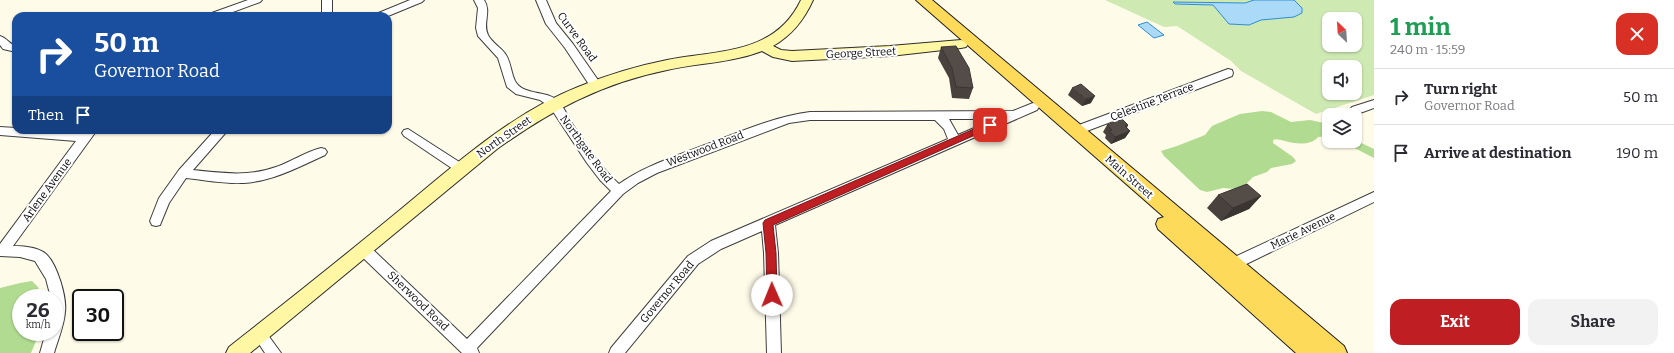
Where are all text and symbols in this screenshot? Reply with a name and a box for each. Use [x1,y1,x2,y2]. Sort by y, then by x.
street label: Curve Road [555,10,600,65]
north arrow [1322,12,1362,52]
map controls [1322,12,1362,148]
text: 1 min [1390,13,1451,41]
button: close [1616,13,1658,55]
text: 50 m [94,26,159,59]
icon: right [28,28,80,80]
text: 240 m · 15:59 [1390,42,1465,57]
street label: George Street [826,45,896,61]
text: Governor Road [94,60,220,82]
button: sound [1322,60,1362,100]
street label: Celestine Terrace [1108,80,1196,124]
text: Turn right [1424,80,1497,98]
icon: right [1390,86,1412,108]
text: 50 m [1623,88,1658,106]
text: Governor Road [1424,98,1515,113]
icon: arrive [72,104,94,126]
text: Then [28,106,64,124]
pin [973,108,1007,142]
button: layers [1322,108,1362,148]
street label: North Street [474,113,534,161]
street label: Northgate Road [557,113,615,186]
icon: arrive [979,114,1001,136]
street label: Westwood Road [665,128,746,170]
icon: arrive [1390,142,1412,164]
text: Arrive at destination [1424,144,1571,162]
text: 190 m [1616,144,1658,162]
street label: Main Street [1102,153,1156,201]
street label: Arlene Avenue [20,156,74,224]
street label: Marie Avenue [1268,210,1338,252]
street label: Governor Road [637,258,697,326]
street label: Sherwood Road [385,268,452,334]
position arrow [751,274,793,316]
speed limit sign: 30 [72,289,124,341]
text: 26 [26,298,50,322]
button: Exit [1390,299,1520,345]
button: Share [1528,299,1658,345]
text: km/h [26,319,50,331]

